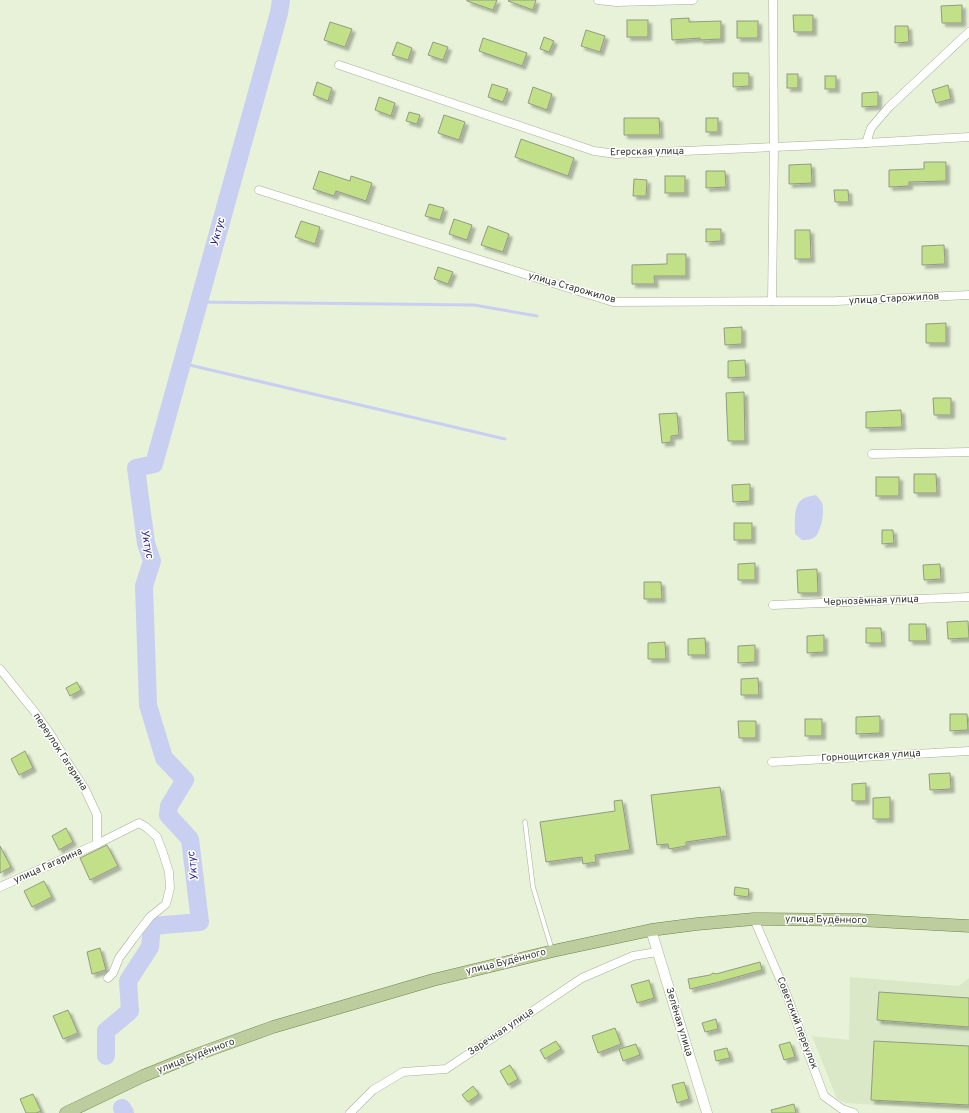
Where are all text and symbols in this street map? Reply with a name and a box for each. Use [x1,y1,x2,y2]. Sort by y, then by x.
street label: Егерская улица [610,145,684,159]
water label: Уктус [208,216,229,248]
street label: улица Старожилов [527,269,617,307]
street label: улица Старожилов [848,290,940,308]
water label: Уктус [137,529,157,560]
street label: Чернозёмная улица [823,593,919,609]
street label: переулок Гагарина [30,711,90,793]
street label: Горнощитская улица [821,747,921,765]
street label: улица Гагарина [12,845,84,887]
water label: Уктус [184,850,202,881]
street label: улица Будённого [785,913,868,927]
street label: улица Будённого [465,946,548,978]
street label: Советский переулок [773,975,821,1071]
street label: Зелёная улица [662,986,696,1058]
street label: Заречная улица [466,1005,536,1059]
street label: улица Будённого [155,1035,237,1077]

